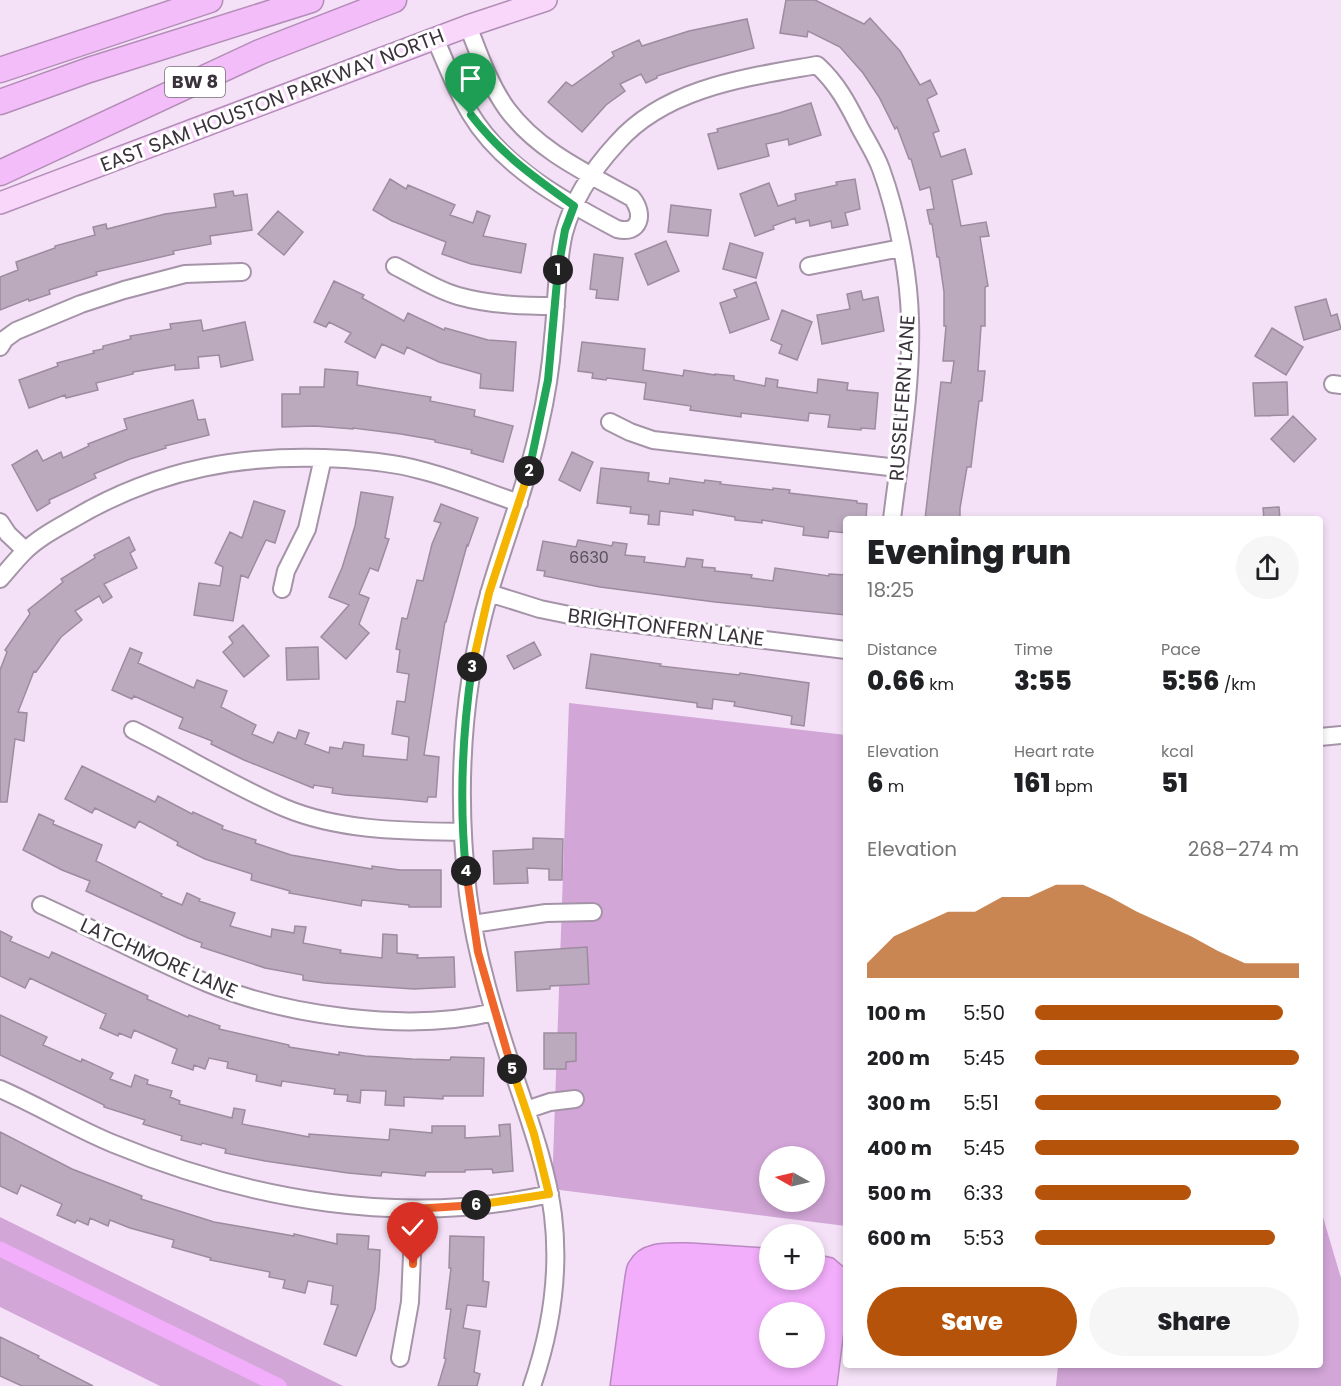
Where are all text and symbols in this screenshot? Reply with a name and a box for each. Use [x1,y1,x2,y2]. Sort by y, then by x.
street label: EAST SAM HOUSTON PARKWAY NORTH [96,21,448,179]
pin [445,53,496,115]
icon: arrive [454,62,487,95]
road number: BW 8 [165,67,225,97]
pin: 1 [543,255,573,285]
text: 1 [555,258,561,281]
street label: RUSSELFERN LANE [882,314,922,482]
pin: 2 [514,456,544,486]
text: 2 [524,459,534,482]
text: Evening run [867,529,1071,576]
button: share [1236,536,1299,599]
house number: 6630 [569,546,609,569]
text: 18:25 [867,576,914,604]
street label: BRIGHTONFERN LANE [566,601,766,653]
text: Distance [867,638,937,661]
text: Time [1014,638,1053,661]
text: Pace [1161,638,1201,661]
pin: 3 [457,652,487,682]
text: 3 [467,655,477,678]
text: 0.66 [867,663,925,699]
text: 3:55 [1014,663,1072,699]
text: 5:56 [1161,663,1219,699]
text: km [925,673,954,696]
text: /km [1219,673,1256,696]
text: Elevation [867,740,939,763]
text: Heart rate [1014,740,1094,763]
text: kcal [1161,740,1194,763]
text: 6 [867,765,884,801]
text: 161 [1014,765,1051,801]
text: 51 [1161,765,1188,801]
text: m [884,775,904,798]
text: bpm [1051,775,1093,798]
text: Elevation [867,835,957,863]
text: 268–274 m [1188,835,1299,863]
pin: 4 [451,856,481,886]
text: 4 [461,859,471,882]
street label: LATCHMORE LANE [76,911,242,1005]
text: 100 m [867,999,926,1027]
text: 5:50 [963,999,1005,1027]
text: 200 m [867,1044,930,1072]
text: 5:45 [963,1044,1005,1072]
pin: 5 [497,1054,527,1084]
text: 5 [507,1057,517,1080]
text: 300 m [867,1089,931,1117]
text: 5:51 [963,1089,999,1117]
text: 400 m [867,1134,932,1162]
text: 5:45 [963,1134,1005,1162]
north arrow [759,1146,825,1212]
map controls [759,1146,825,1368]
text: 500 m [867,1179,932,1207]
text: 6:33 [963,1179,1004,1207]
pin: 6 [461,1190,491,1220]
text: 6 [471,1193,481,1216]
pin [387,1202,438,1264]
icon: check [396,1211,429,1244]
button: + [759,1224,825,1290]
text: 600 m [867,1224,931,1252]
text: 5:53 [963,1224,1004,1252]
button: Save [867,1287,1077,1356]
button: Share [1089,1287,1299,1356]
button: − [759,1302,825,1368]

